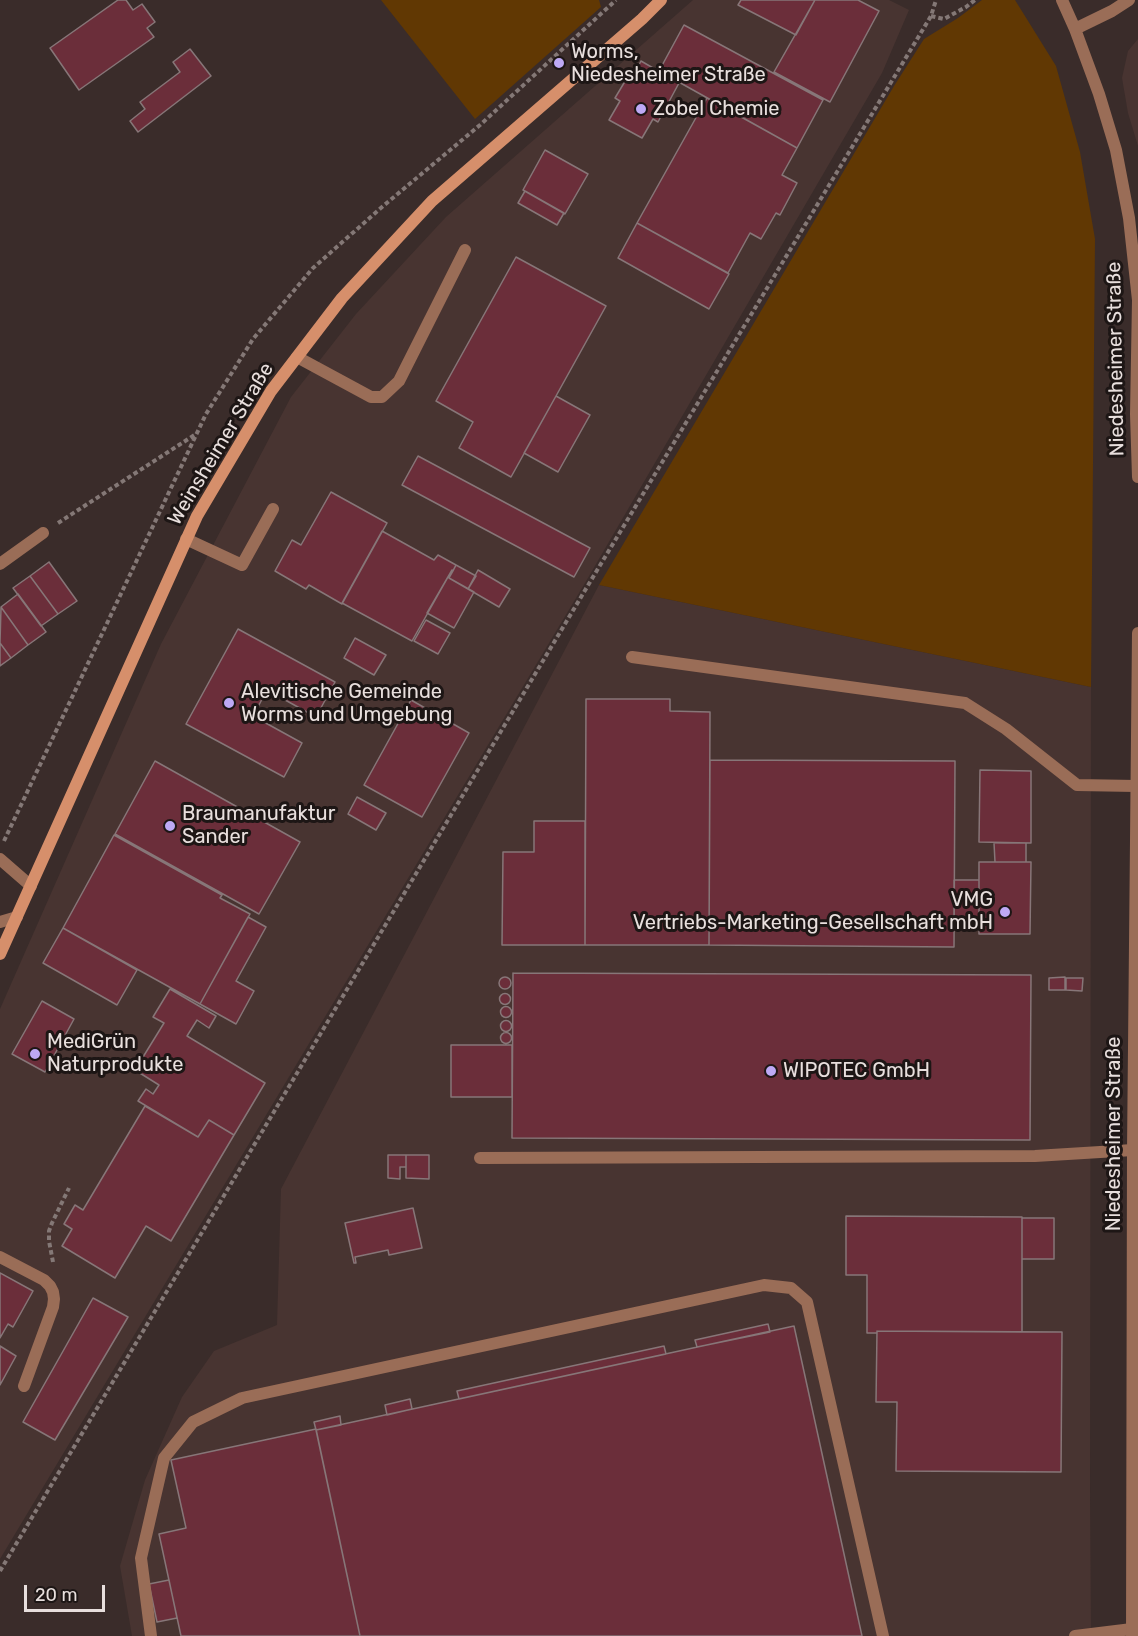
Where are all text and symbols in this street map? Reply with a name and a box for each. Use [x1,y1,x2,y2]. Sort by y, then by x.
place label: Worms, Niedesheimer Straße [571,40,766,87]
marker: Worms, Niedesheimer Straße [552,56,566,70]
place label: Zobel Chemie [653,97,780,121]
marker: Zobel Chemie [634,102,648,116]
street label: Niedesheimer Straße [1102,261,1130,457]
street label: Weinsheimer Straße [163,358,279,530]
place label: Alevitische Gemeinde Worms und Umgebung [241,680,452,727]
marker: Alevitische Gemeinde Worms und Umgebung [222,696,236,710]
place label: Braumanufaktur Sander [182,802,335,849]
marker: Braumanufaktur Sander [163,819,177,833]
place label: VMG Vertriebs-Marketing-Gesellschaft mbH [633,888,993,935]
marker: VMG Vertriebs-Marketing-Gesellschaft mbH [998,905,1012,919]
place label: MediGrün Naturprodukte [47,1030,183,1077]
street label: Niedesheimer Straße [1102,1037,1126,1231]
marker: MediGrün Naturprodukte [28,1047,42,1061]
place label: WIPOTEC GmbH [783,1059,930,1083]
marker: WIPOTEC GmbH [764,1064,778,1078]
scale bar [27,1573,108,1611]
text: 20 m [35,1584,77,1606]

